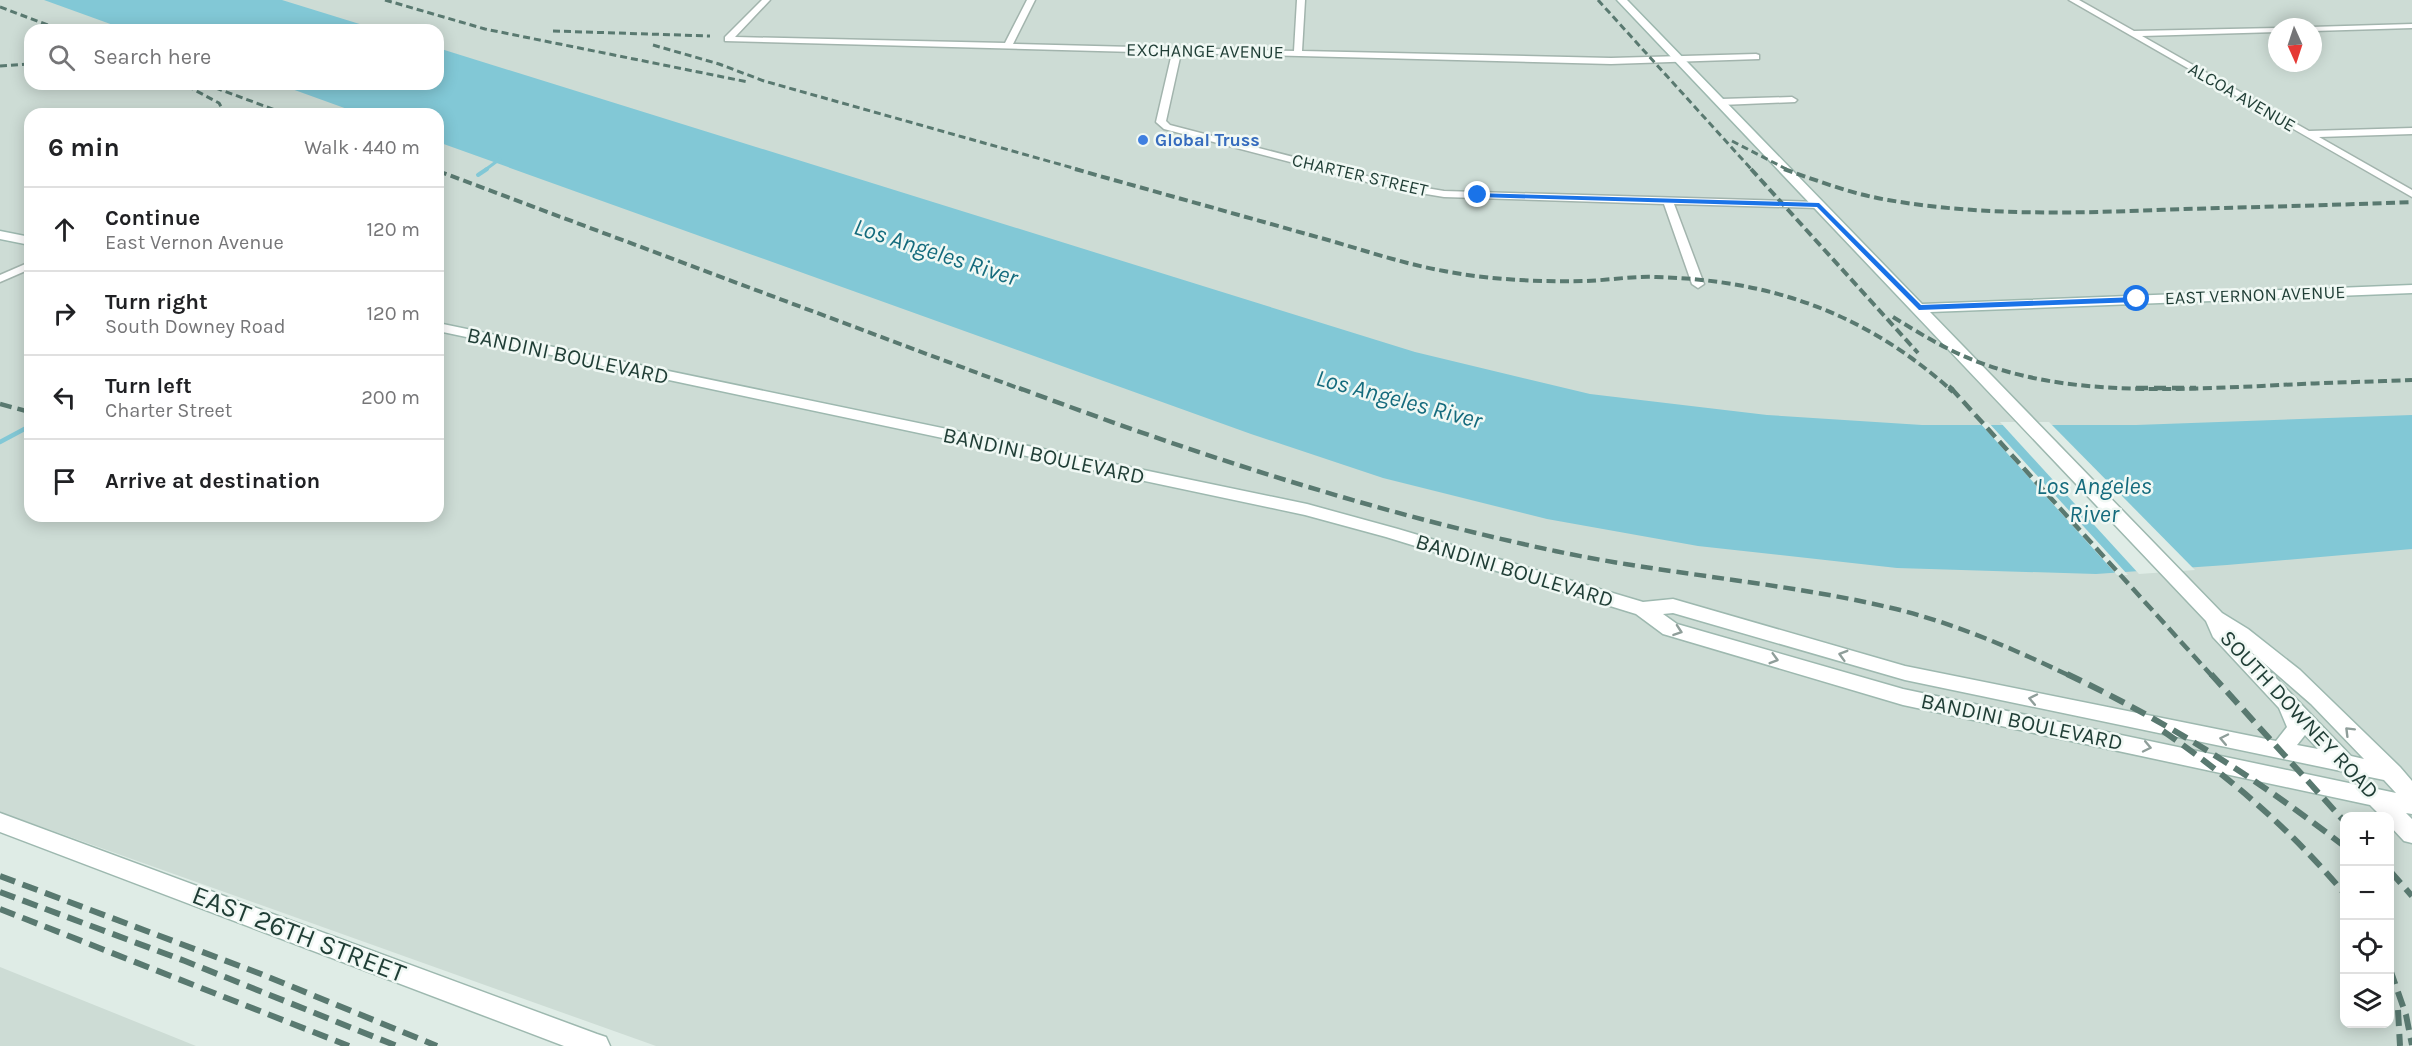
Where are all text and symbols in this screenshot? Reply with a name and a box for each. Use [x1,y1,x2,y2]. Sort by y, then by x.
north arrow [2268,18,2322,72]
search box [24,24,444,90]
street label: EXCHANGE AVENUE [1126,39,1284,63]
icon: search [45,41,78,74]
text: Search here [93,44,211,70]
street label: ALCOA AVENUE [2184,57,2300,137]
place label: Global Truss [1155,129,1260,151]
text: 6 min [48,132,120,163]
marker: Global Truss [1136,133,1150,147]
text: Walk · 440 m [304,136,420,159]
street label: CHARTER STREET [1290,149,1430,201]
route end [1464,181,1490,207]
text: Continue [105,205,200,231]
water label: Los Angeles River [850,212,1022,292]
icon: ahead [48,213,81,246]
text: 120 m [366,218,420,241]
text: East Vernon Avenue [105,231,284,254]
street label: EAST VERNON AVENUE [2164,281,2346,309]
route start [2123,285,2149,311]
text: Turn right [105,289,208,315]
icon: right [48,297,81,330]
text: 120 m [366,302,420,325]
text: South Downey Road [105,315,286,338]
street label: BANDINI BOULEVARD [465,322,671,390]
water label: Los Angeles River [1313,363,1486,435]
text: Turn left [105,373,192,399]
icon: left [48,381,81,414]
text: 200 m [361,386,420,409]
text: Charter Street [105,399,232,422]
street label: BANDINI BOULEVARD [941,422,1147,490]
icon: arrive [48,465,81,498]
text: Arrive at destination [105,468,320,494]
water label: Los Angeles River [2036,472,2152,528]
street label: BANDINI BOULEVARD [1413,528,1617,613]
one-way arrow [1672,623,1682,636]
street label: SOUTH DOWNEY ROAD [2214,625,2384,804]
one-way arrow [1838,650,1849,662]
one-way arrow [1768,652,1779,664]
street label: BANDINI BOULEVARD [1919,688,2125,756]
one-way arrow [2028,694,2038,707]
one-way arrow [2346,728,2357,739]
one-way arrow [2219,733,2229,746]
one-way arrow [2142,740,2152,753]
map controls [2340,812,2394,1028]
button: + [2340,812,2394,866]
button: − [2340,866,2394,920]
street label: EAST 26TH STREET [188,879,411,990]
button: locate [2340,920,2394,974]
button: layers [2340,974,2394,1028]

